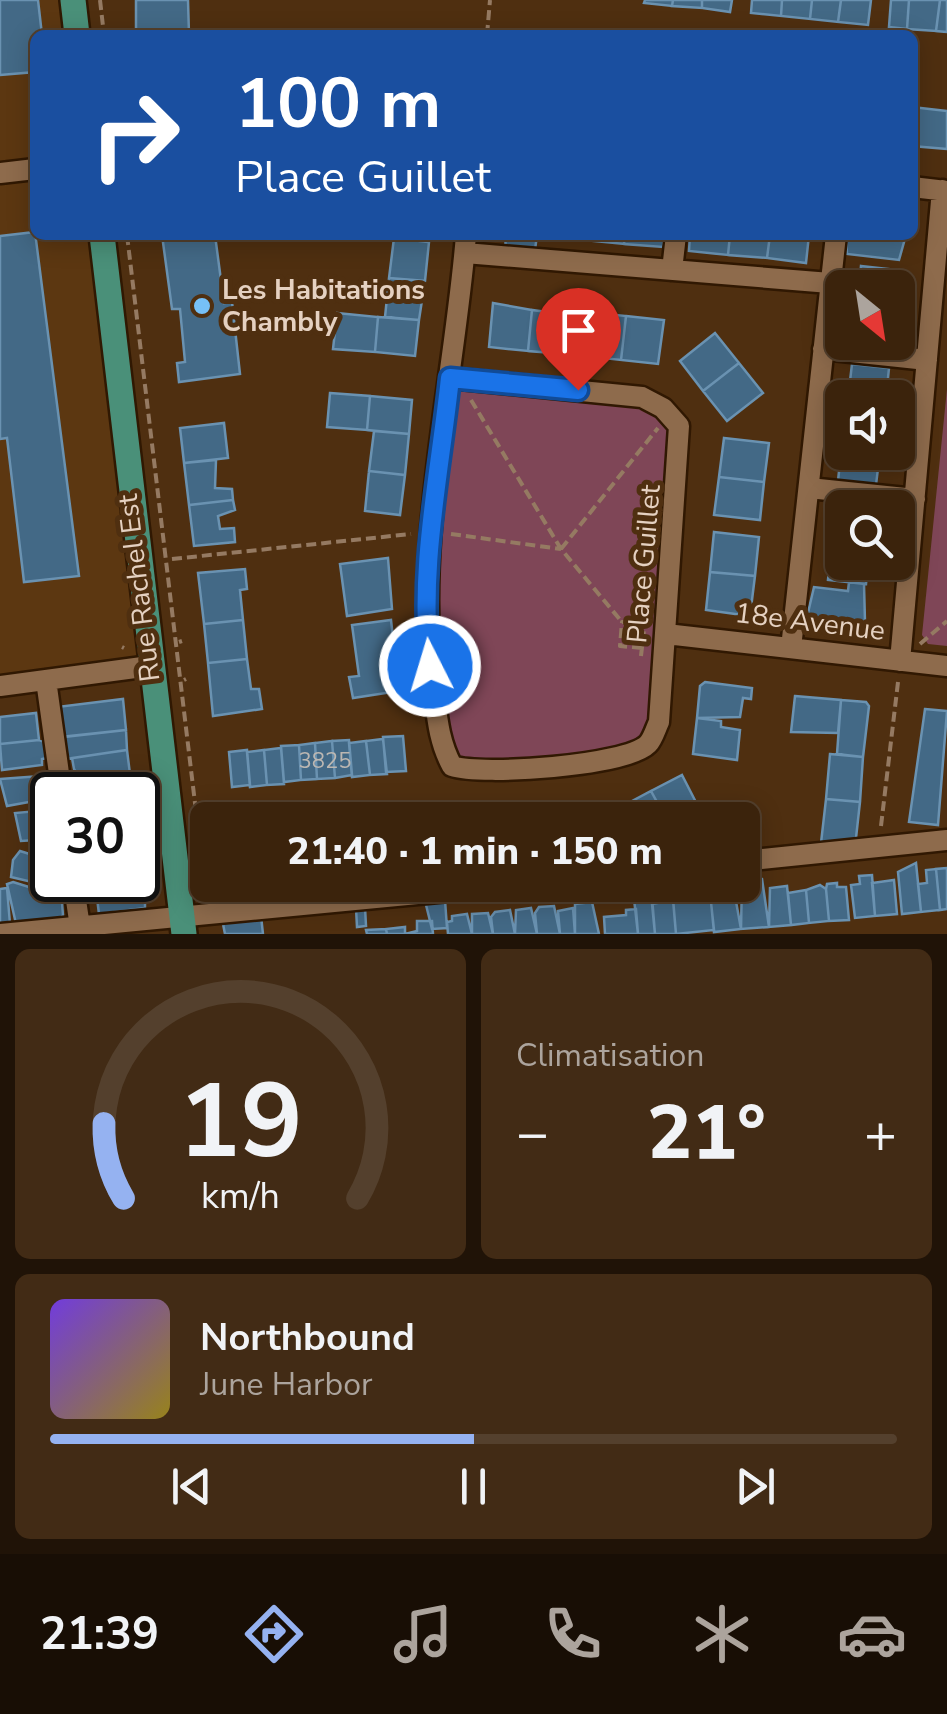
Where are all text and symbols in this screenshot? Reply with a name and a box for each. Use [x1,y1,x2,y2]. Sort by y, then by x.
text: 100 m [235,56,441,152]
icon: right [70,70,200,200]
text: Place Guillet [235,147,491,208]
north arrow [825,270,915,360]
map controls [825,270,915,580]
place label: Les Habitations Chambly [222,271,425,341]
pin [536,288,621,391]
marker: Les Habitations Chambly [191,295,213,317]
icon: arrive [551,303,606,358]
button: sound [825,380,915,470]
street label: Place Guillet [618,483,670,645]
button: search [825,490,915,580]
street label: Rue Rachel Est [109,492,169,684]
street label: 18e Avenue [733,594,887,650]
position arrow [378,614,482,718]
house number: 3825 [299,746,351,776]
speed limit sign: 30 [30,772,160,902]
text: 21:40 · 1 min · 150 m [287,826,663,877]
text: Climatisation [516,1034,704,1077]
text: 19 [178,1051,303,1193]
text: 21° [647,1082,766,1184]
text: − [516,1096,549,1171]
text: + [864,1096,897,1171]
text: km/h [201,1172,280,1221]
text: Northbound [200,1312,415,1363]
text: June Harbor [200,1363,372,1406]
icon: previous [164,1459,219,1514]
icon: pause [446,1459,501,1514]
icon: next [728,1459,783,1514]
icon: directions [239,1599,309,1669]
icon: music [388,1599,458,1669]
icon: phone [538,1599,608,1669]
icon: climate [687,1599,757,1669]
icon: car [837,1599,907,1669]
text: 21:39 [40,1604,159,1665]

